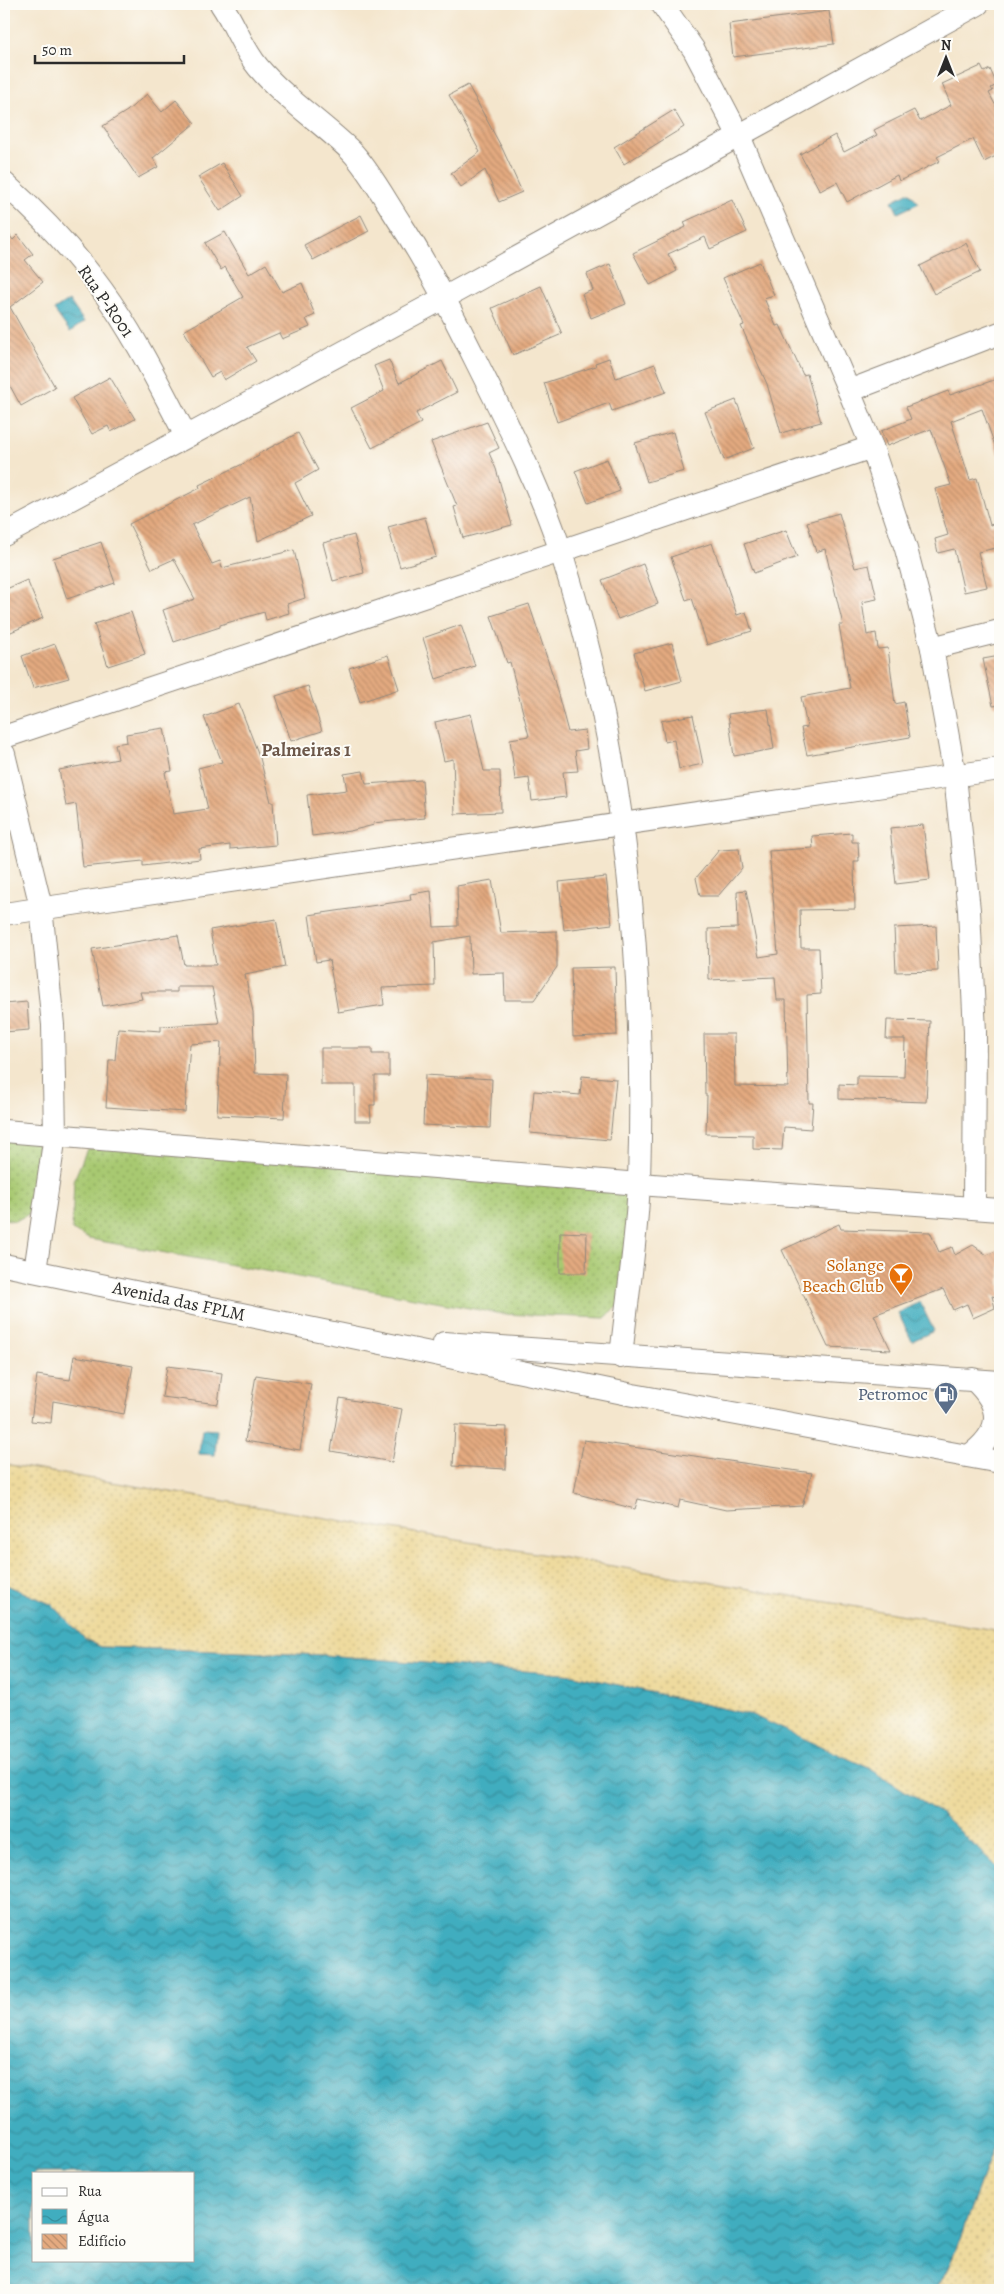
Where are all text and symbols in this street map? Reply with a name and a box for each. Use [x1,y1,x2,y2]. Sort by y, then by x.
scale bar [35,32,184,64]
north arrow [922,32,972,82]
text: N [941,36,951,55]
text: 50 m [42,40,72,60]
street label: Rua P-R001 [72,260,140,342]
district label: Palmeiras 1 [261,737,351,763]
place label: Solange Beach Club [802,1253,884,1298]
bar icon: Solange Beach Club [888,1262,914,1296]
street label: Avenida das FPLM [110,1275,247,1327]
fuel station icon: Petromoc [933,1381,959,1415]
place label: Petromoc [858,1382,928,1406]
legend [32,2172,195,2262]
text: Rua [78,2181,102,2201]
text: Água [77,2207,109,2227]
text: Edifício [78,2231,126,2251]

